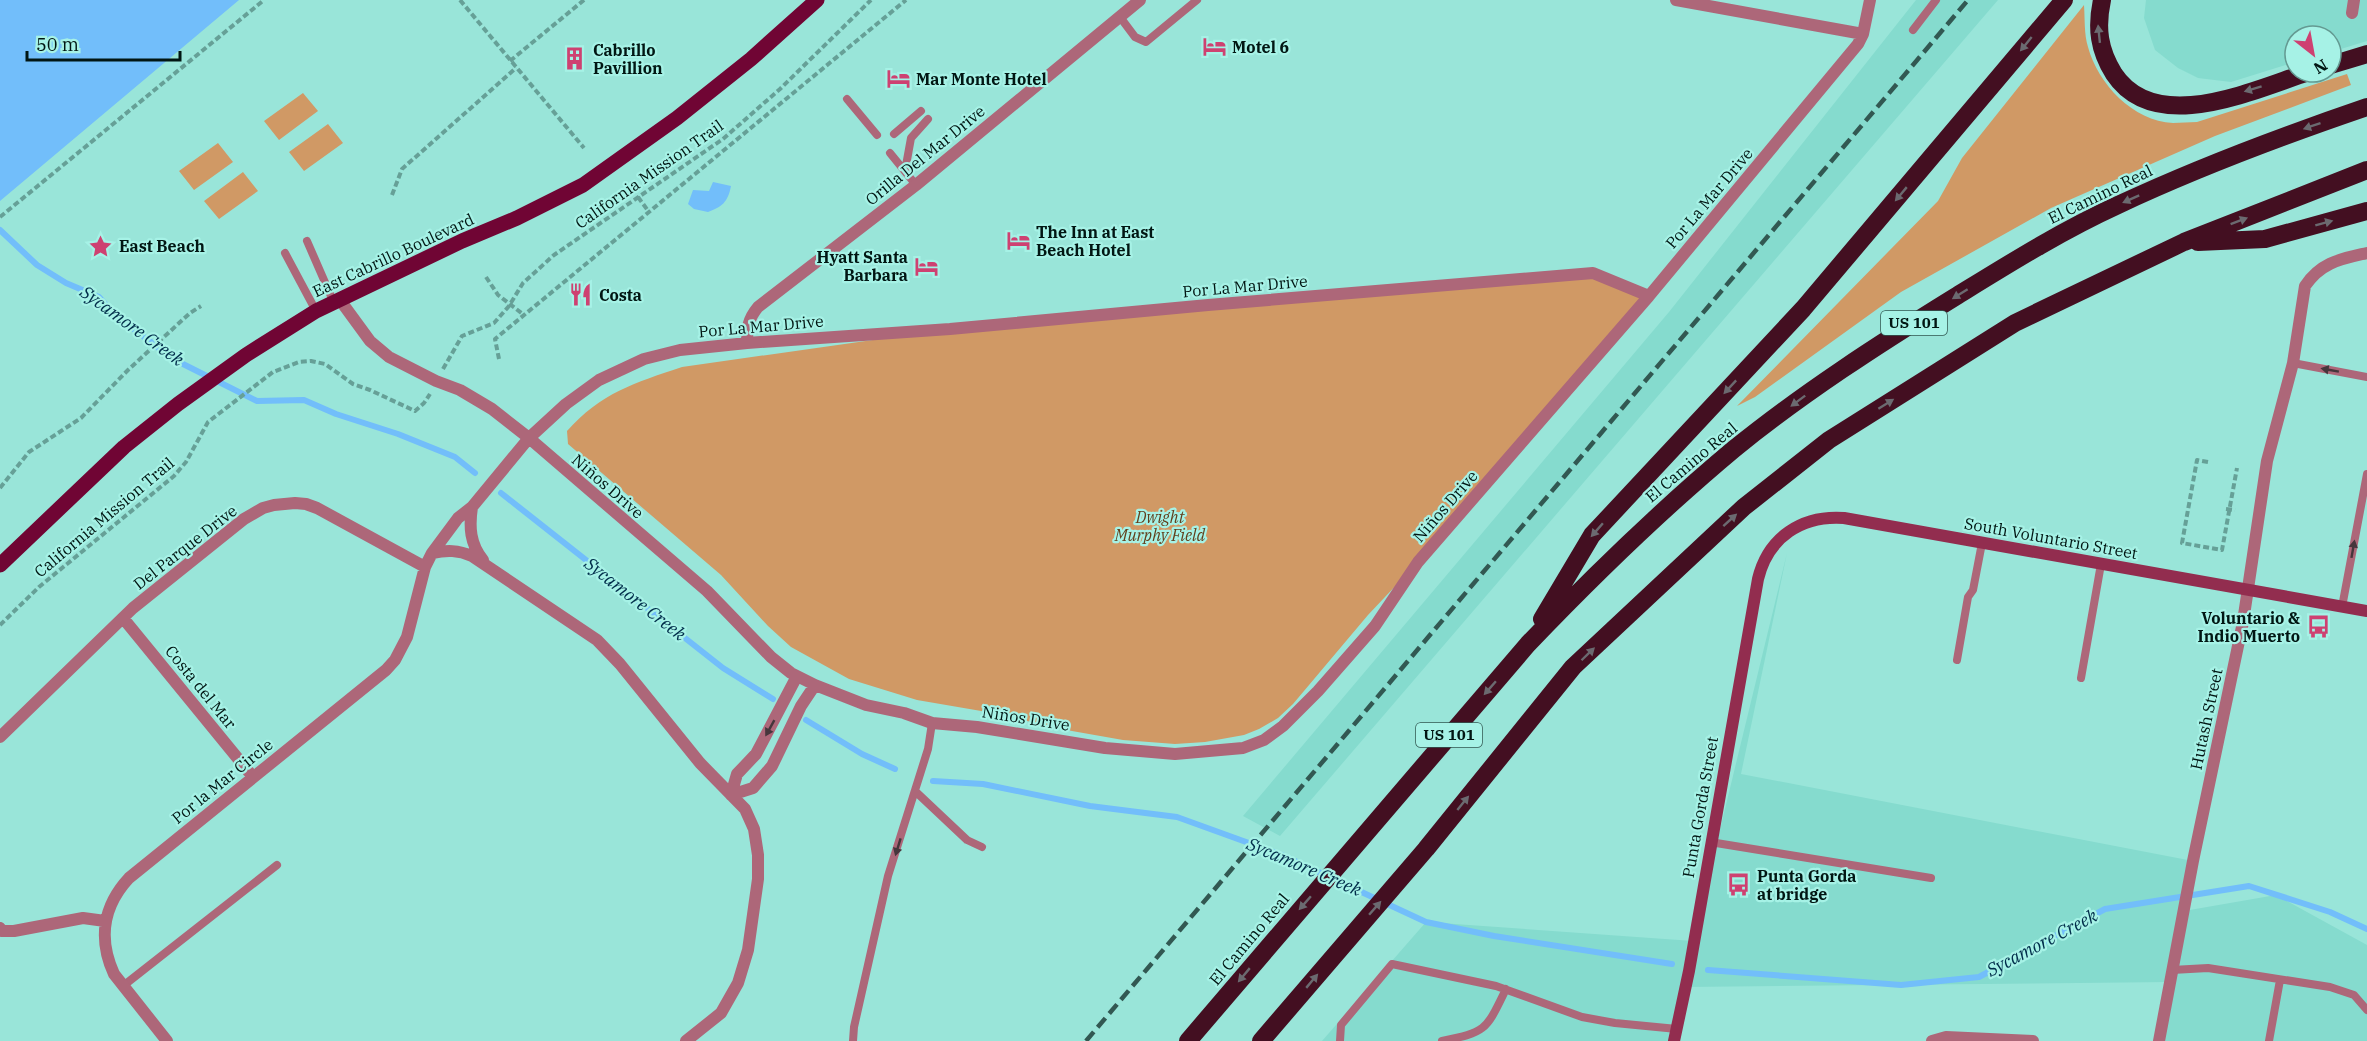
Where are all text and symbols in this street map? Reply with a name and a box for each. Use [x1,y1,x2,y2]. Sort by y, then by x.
scale bar [27,24,180,62]
north arrow [2283,24,2343,84]
one-way arrow [2094,25,2104,44]
text: 50 m [36,33,79,56]
hotel icon: Motel 6 [1201,34,1227,60]
one-way arrow [2020,36,2033,51]
place label: Motel 6 [1232,37,1289,57]
place label: Cabrillo Pavillion [593,40,663,78]
building icon: Cabrillo Pavillion [562,46,588,72]
text: N [2310,55,2331,79]
hotel icon: Mar Monte Hotel [885,66,911,92]
place label: Mar Monte Hotel [916,69,1047,89]
one-way arrow [2244,85,2262,95]
street label: Orilla Del Mar Drive [861,101,989,209]
street label: California Mission Trail [571,115,727,233]
one-way arrow [2303,122,2321,132]
street label: Por La Mar Drive [1661,144,1757,252]
street label: El Camino Real [2044,160,2156,228]
one-way arrow [1895,186,1908,201]
one-way arrow [2122,195,2140,204]
street label: East Cabrillo Boulevard [309,209,477,301]
one-way arrow [2230,216,2248,226]
one-way arrow [2315,218,2333,227]
place label: The Inn at East Beach Hotel [1036,222,1154,260]
hotel icon: The Inn at East Beach Hotel [1005,228,1031,254]
place icon: East Beach [88,233,114,259]
place label: East Beach [119,236,205,256]
place label: Hyatt Santa Barbara [816,247,908,285]
hotel icon: Hyatt Santa Barbara [913,253,939,279]
street label: Por La Mar Drive [1182,271,1308,301]
water label: Sycamore Creek [75,280,189,371]
restaurant icon: Costa [568,282,594,308]
place label: Costa [599,285,642,305]
one-way arrow [1952,288,1969,299]
street label: Por La Mar Drive [698,311,824,341]
road number: US 101 [1881,311,1947,335]
one-way arrow [2321,365,2340,374]
one-way arrow [1723,379,1737,394]
one-way arrow [1790,395,1806,407]
one-way arrow [1878,399,1894,410]
street label: El Camino Real [1641,418,1741,506]
street label: Niños Drive [568,449,648,523]
street label: California Mission Trail [30,453,178,581]
street label: Niños Drive [1408,466,1482,546]
street label: Del Parque Drive [129,500,241,594]
park label: Dwight Murphy Field [1114,507,1206,545]
street label: South Voluntario Street [1963,513,2140,563]
one-way arrow [1722,514,1737,527]
one-way arrow [1591,522,1604,537]
one-way arrow [2349,540,2358,559]
water label: Sycamore Creek [579,551,691,646]
place label: Voluntario & Indio Muerto [2198,608,2300,646]
bus stop icon: Voluntario & Indio Muerto [2305,614,2331,640]
street label: Costa del Mar [161,641,241,733]
one-way arrow [1580,647,1594,661]
street label: Hutash Street [2185,666,2227,772]
one-way arrow [1484,680,1497,695]
street label: Niños Drive [981,701,1071,735]
one-way arrow [765,720,775,737]
road number: US 101 [1416,723,1482,747]
street label: Por la Mar Circle [167,734,277,828]
street label: Punta Gorda Street [1678,735,1722,879]
one-way arrow [1456,795,1469,811]
water label: Sycamore Creek [1242,832,1366,901]
one-way arrow [893,838,902,856]
place label: Punta Gorda at bridge [1757,866,1857,904]
bus stop icon: Punta Gorda at bridge [1726,872,1752,898]
street label: El Camino Real [1205,889,1293,989]
one-way arrow [1299,895,1312,910]
one-way arrow [1368,901,1381,916]
water label: Sycamore Creek [1981,903,2102,982]
one-way arrow [1238,967,1251,982]
one-way arrow [1305,974,1318,989]

